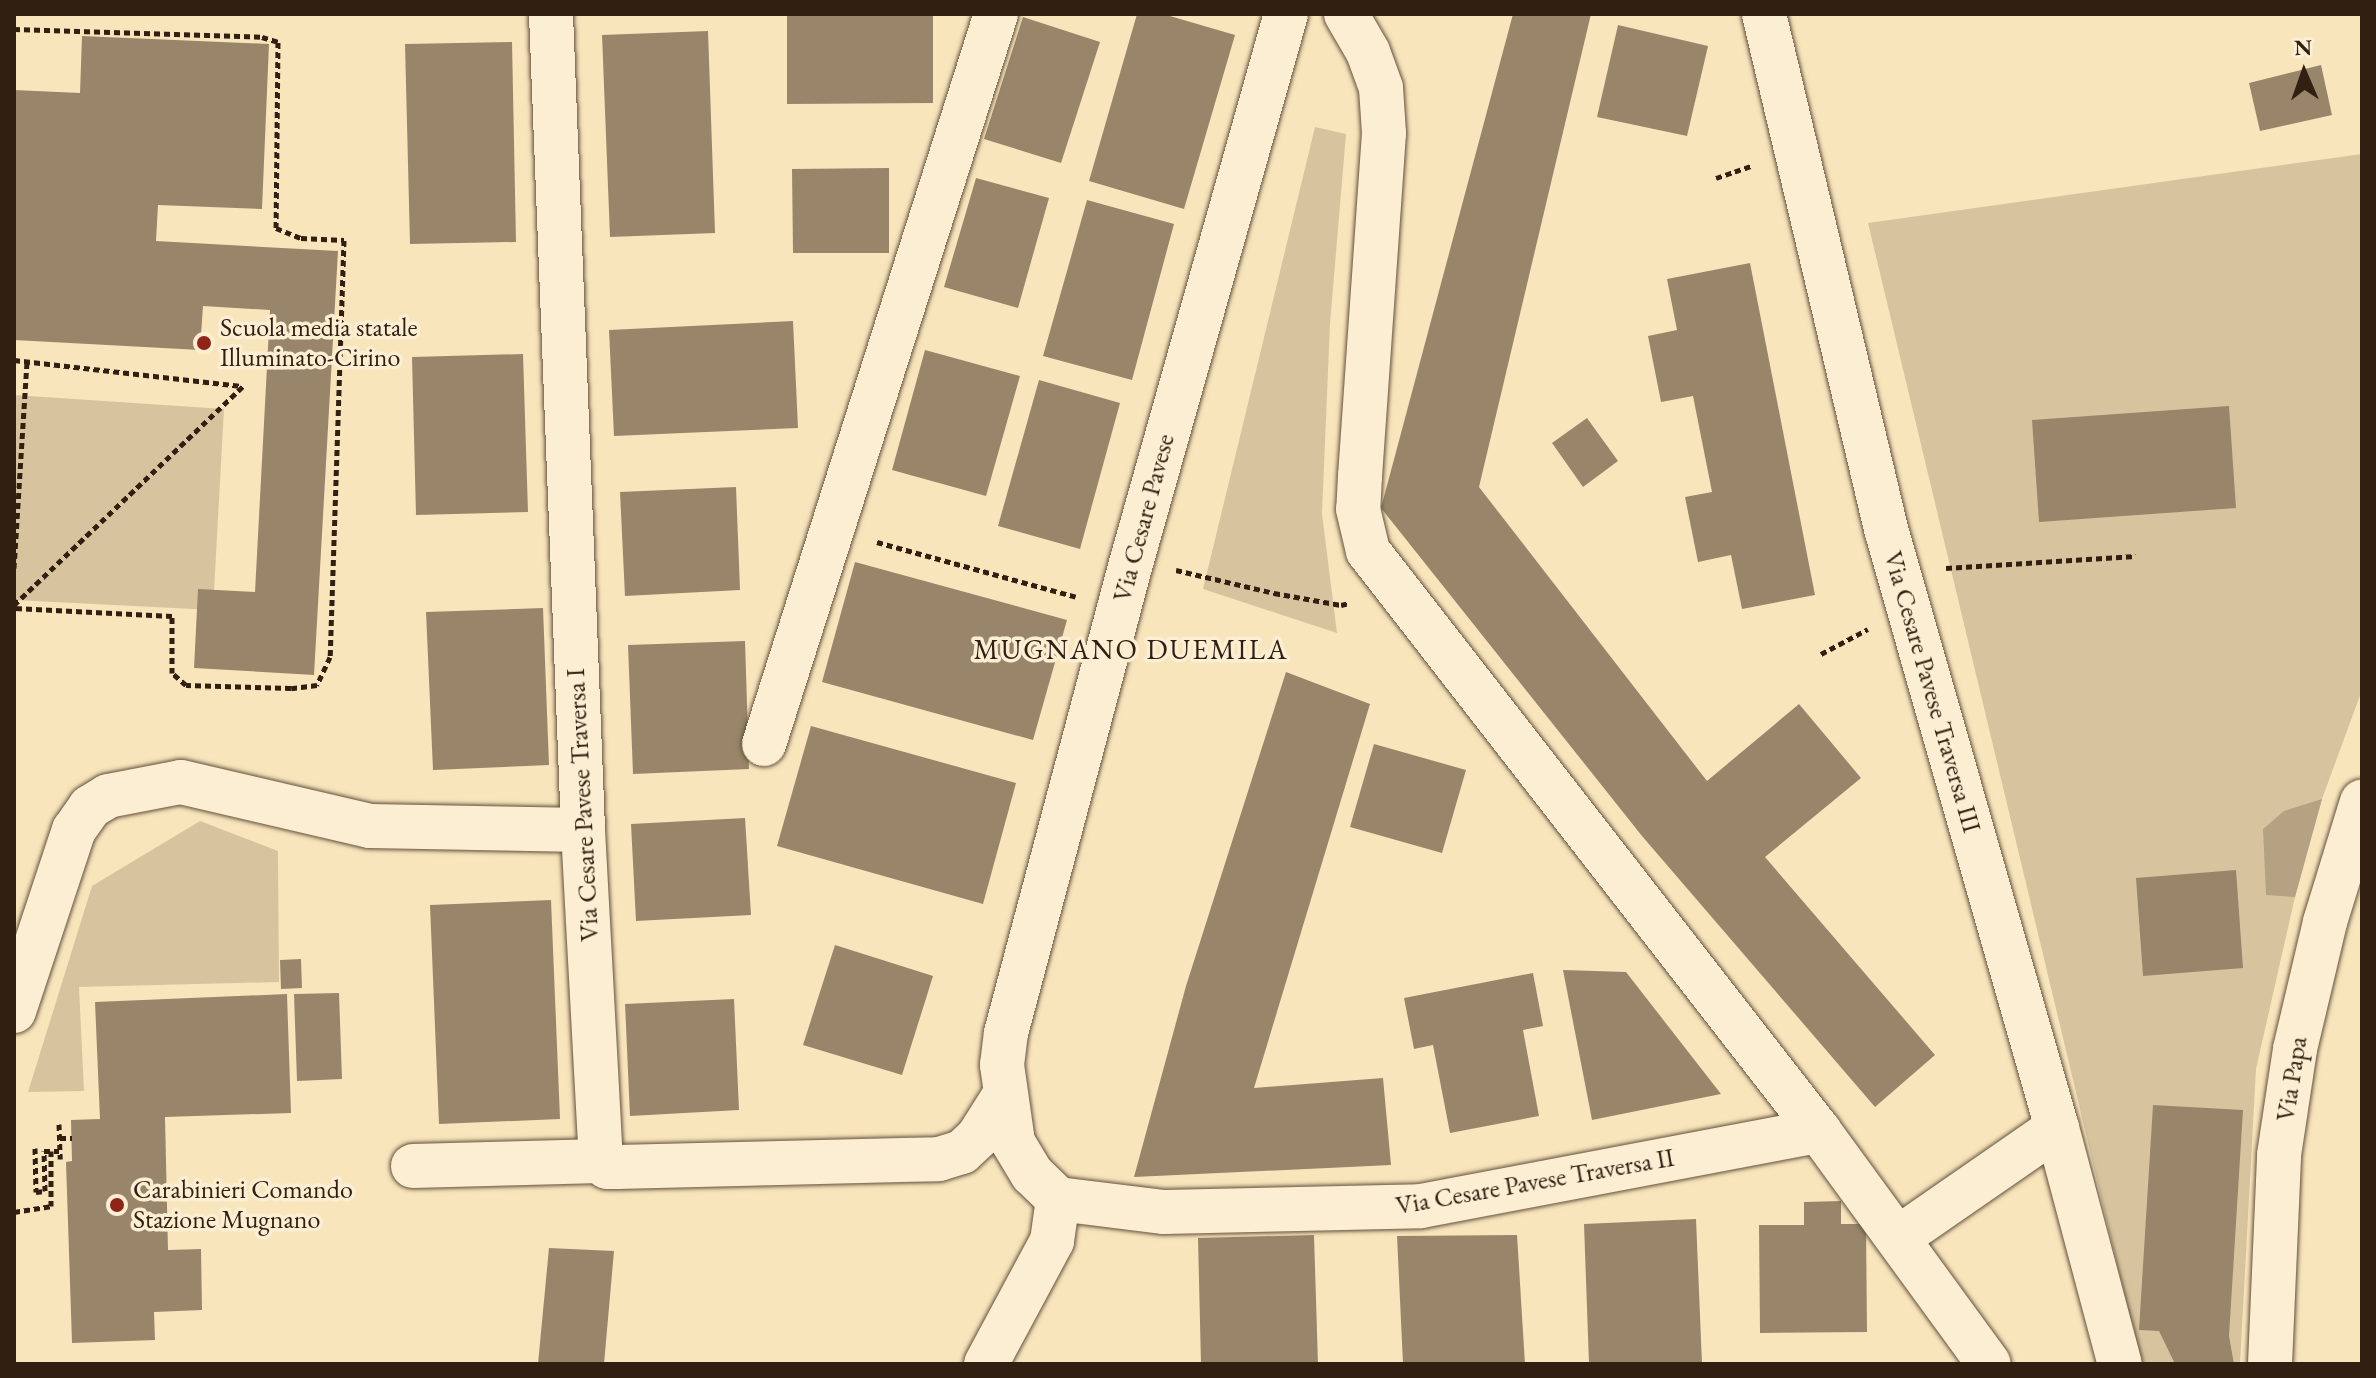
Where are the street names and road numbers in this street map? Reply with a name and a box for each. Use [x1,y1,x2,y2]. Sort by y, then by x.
street label: Via Cesare Pavese [1107,431,1181,605]
street label: Via Cesare Pavese Traversa III [1877,548,1987,836]
street label: Via Cesare Pavese Traversa I [560,668,606,942]
street label: Via Papa [2270,1034,2314,1124]
street label: Via Cesare Pavese Traversa II [1393,1142,1677,1222]

